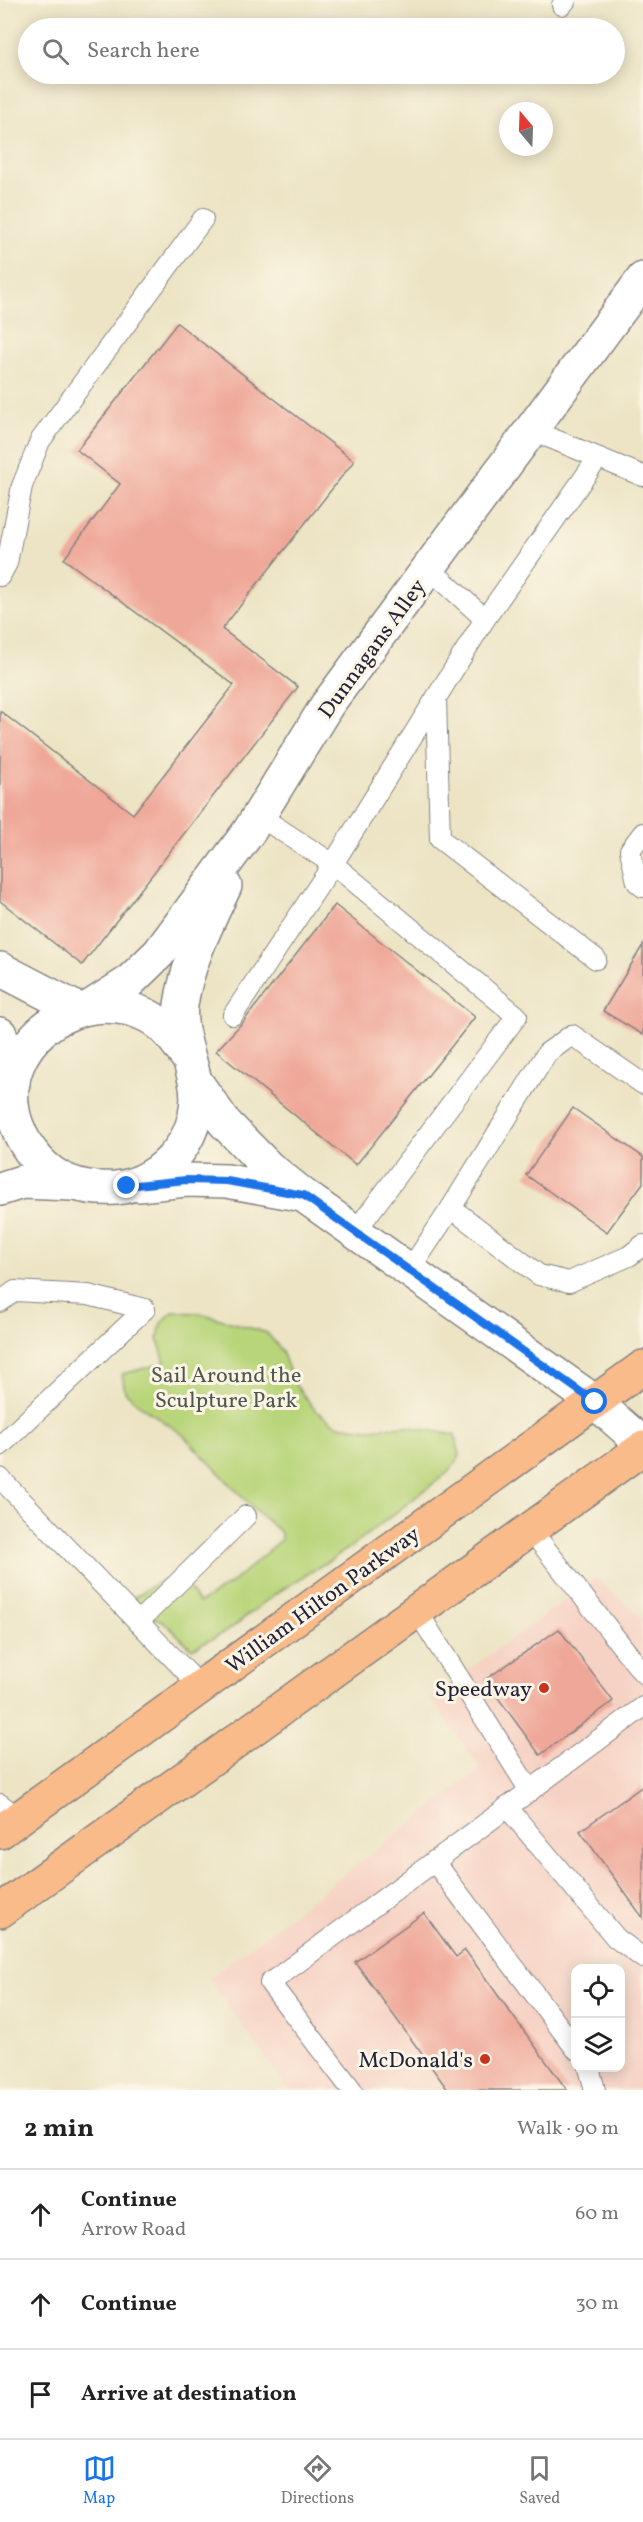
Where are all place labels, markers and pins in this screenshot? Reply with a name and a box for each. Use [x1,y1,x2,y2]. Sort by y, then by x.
place label: Speedway [435,1675,532,1706]
marker: Speedway [537,1681,551,1695]
place label: McDonald's [359,2046,473,2077]
marker: McDonald's [478,2052,492,2066]

